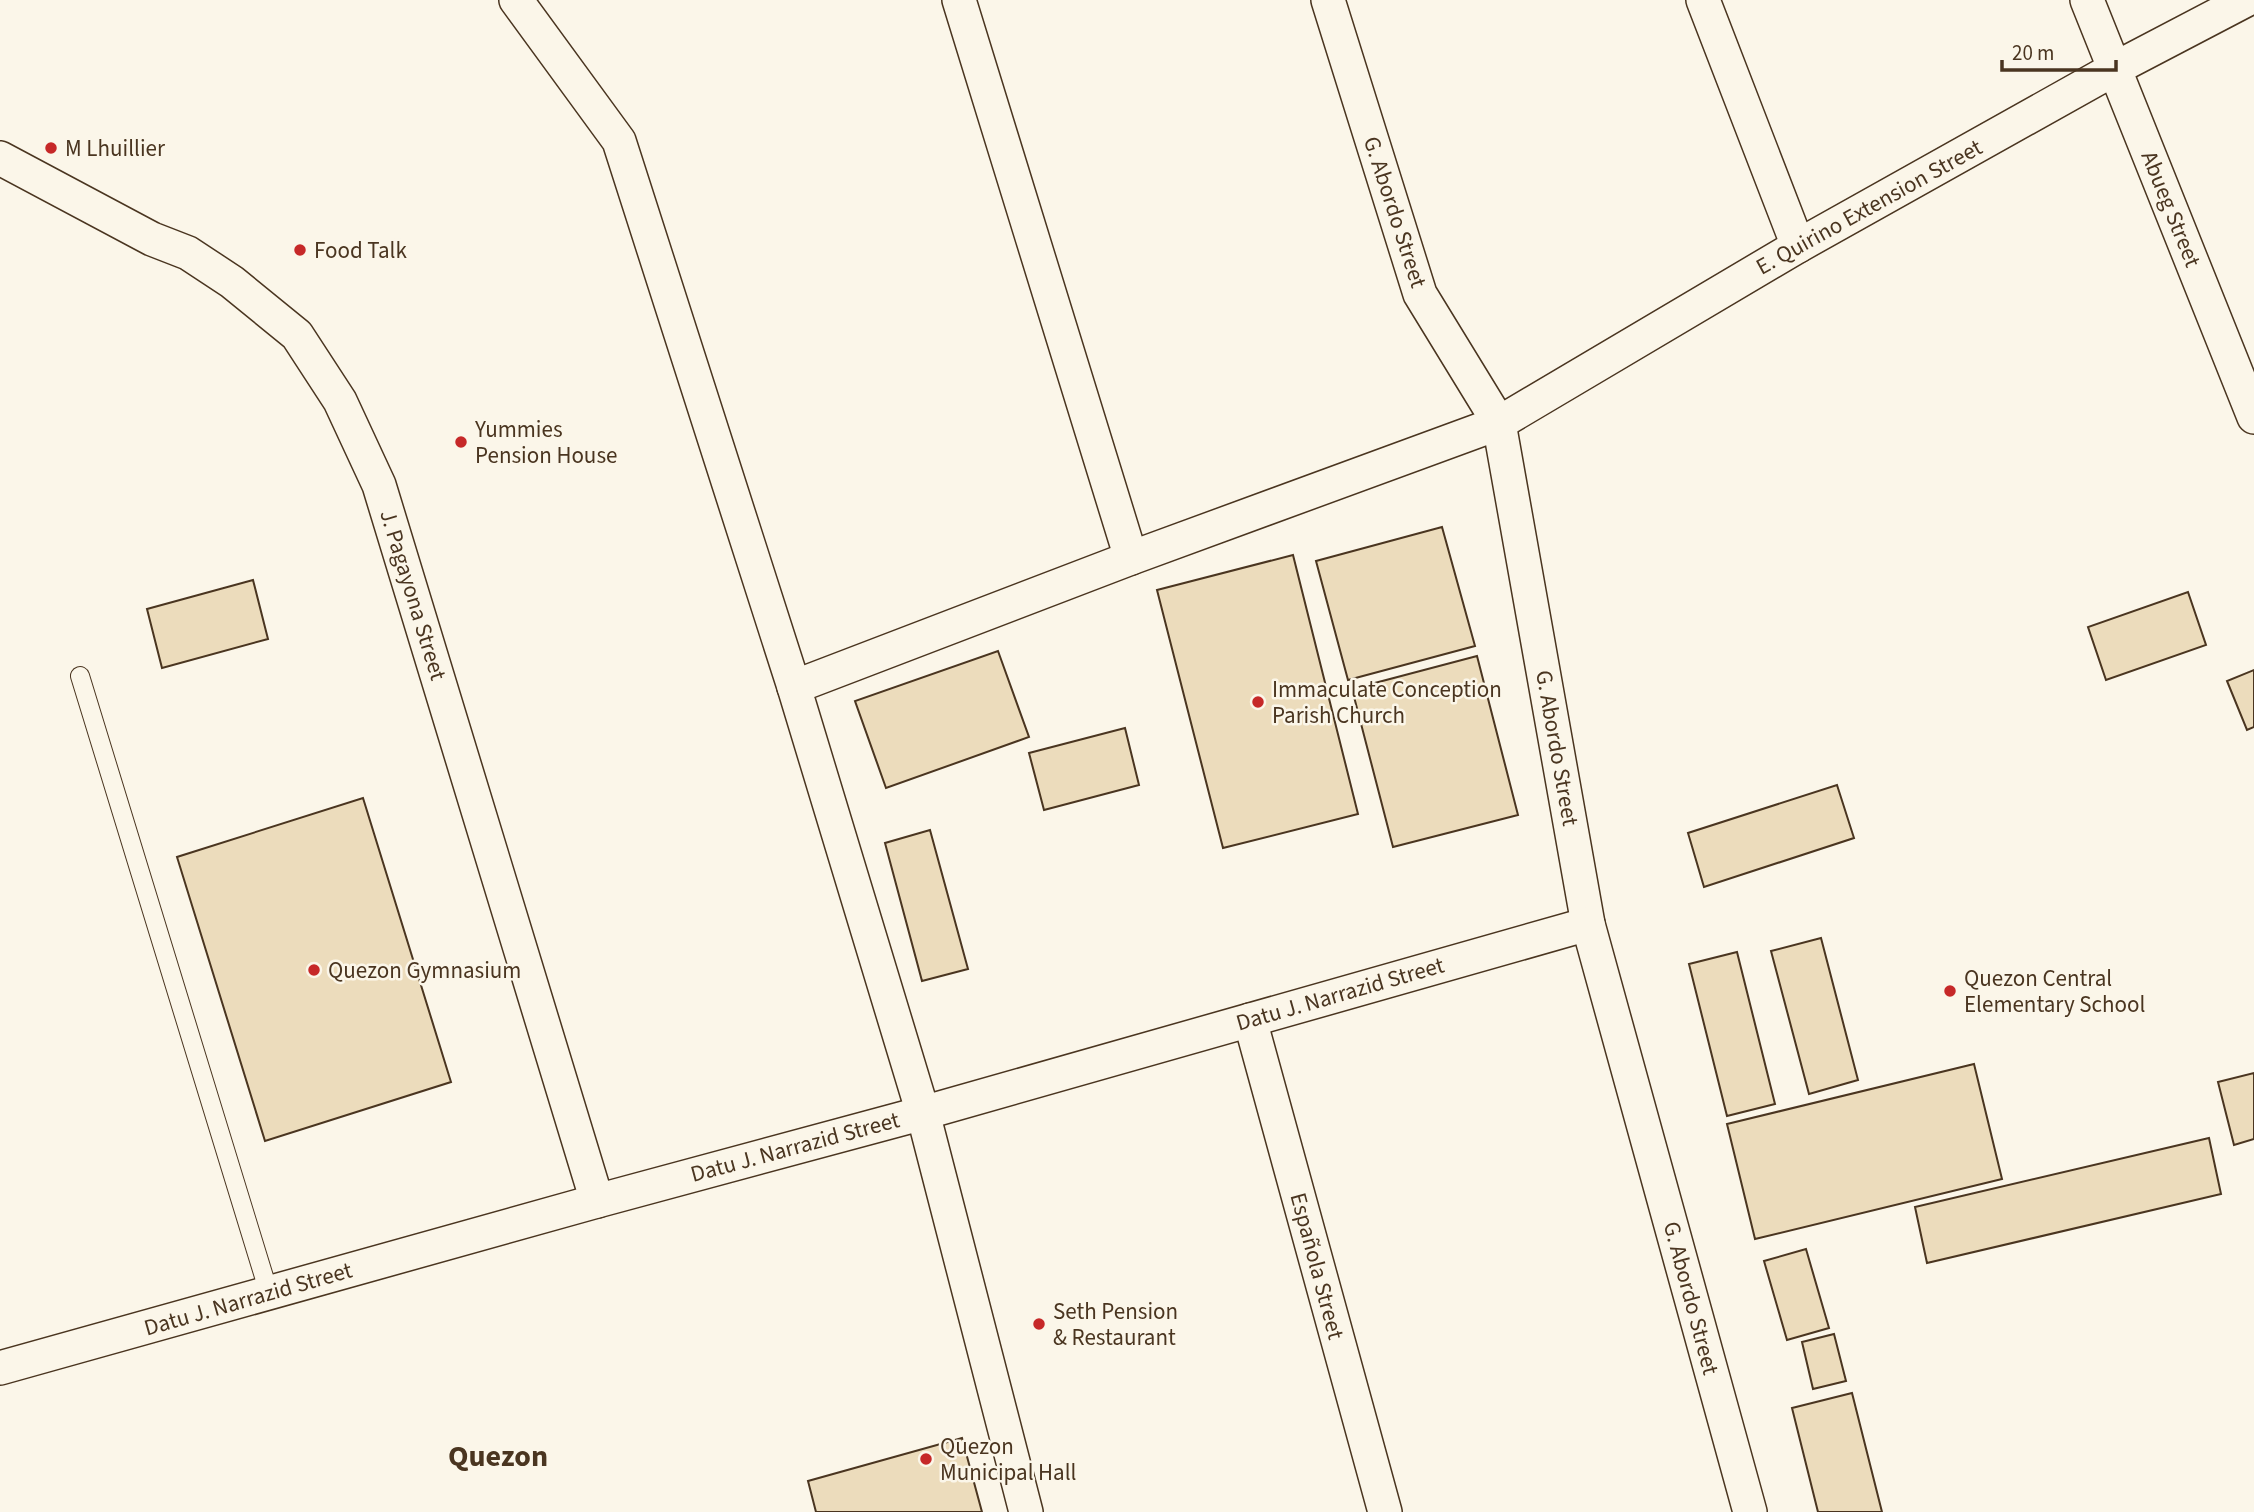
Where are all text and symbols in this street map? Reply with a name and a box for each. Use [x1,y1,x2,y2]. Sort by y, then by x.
scale bar [2002,28,2116,72]
text: 20 m [2012,38,2054,68]
street label: E. Quirino Extension Street [1750,131,1988,283]
place label: M Lhuillier [65,132,166,165]
street label: G. Abordo Street [1355,132,1435,292]
marker: M Lhuillier [43,140,59,156]
street label: Abueg Street [2133,146,2209,272]
place label: Food Talk [314,234,407,267]
marker: Food Talk [292,242,308,258]
place label: Yummies Pension House [474,413,617,472]
marker: Yummies Pension House [453,434,469,450]
street label: J. Pagayona Street [371,506,455,685]
street label: G. Abordo Street [1527,668,1587,829]
place label: Immaculate Conception Parish Church [1272,673,1502,732]
marker: Immaculate Conception Parish Church [1250,694,1266,710]
street label: Datu J. Narrazid Street [1232,948,1448,1039]
place label: Quezon Gymnasium [328,954,521,987]
marker: Quezon Gymnasium [306,962,322,978]
place label: Quezon Central Elementary School [1964,962,2145,1021]
marker: Quezon Central Elementary School [1942,983,1958,999]
street label: Datu J. Narrazid Street [687,1103,903,1191]
street label: Española Street [1282,1189,1352,1343]
street label: G. Abordo Street [1655,1218,1727,1379]
street label: Datu J. Narrazid Street [140,1253,356,1344]
place label: Seth Pension & Restaurant [1053,1295,1178,1354]
marker: Seth Pension & Restaurant [1031,1316,1047,1332]
place label: Quezon Municipal Hall [940,1430,1076,1489]
district label: Quezon [448,1435,548,1478]
marker: Quezon Municipal Hall [918,1451,934,1467]

